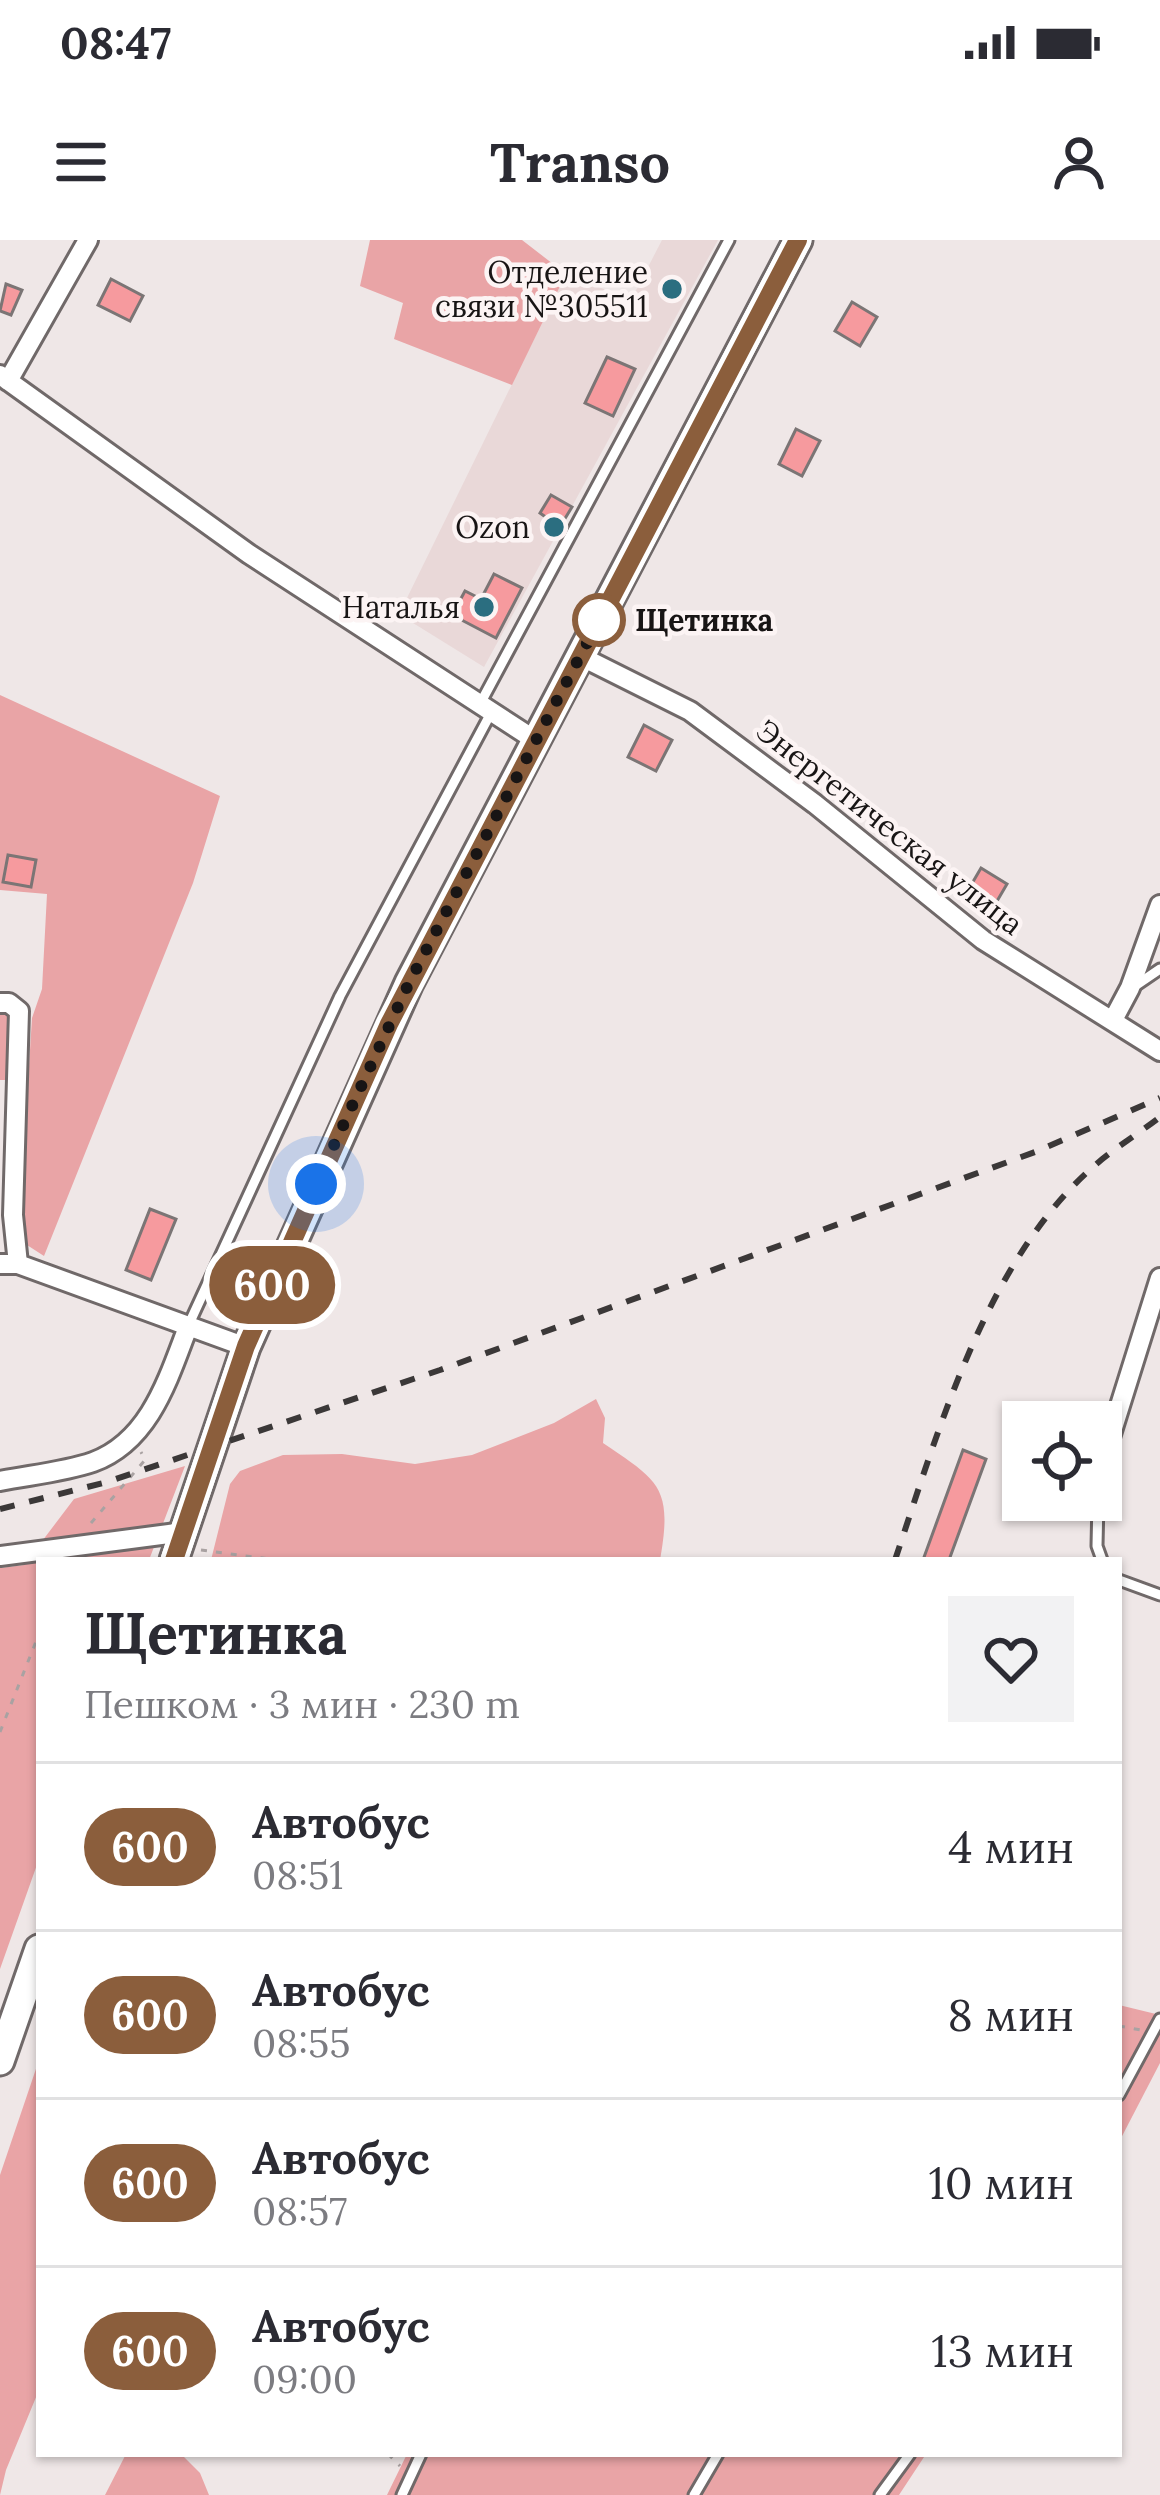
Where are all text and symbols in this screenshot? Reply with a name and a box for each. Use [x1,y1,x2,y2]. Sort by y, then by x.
text: 08:47 [60,14,171,71]
text: Transo [490,128,670,197]
icon: menu [48,129,114,195]
icon: person [1046,129,1112,195]
place label: Отделение связи №305511 [435,253,648,325]
marker: Отделение связи №305511 [659,276,685,302]
place label: Ozon [455,508,530,546]
marker: Ozon [541,514,567,540]
place label: Наталья [342,588,460,626]
marker: Наталья [471,594,497,620]
marker: Щетинка [574,595,624,645]
place label: Щетинка [635,601,774,639]
street label: Энергетическая улица [749,711,1031,944]
your location [286,1154,346,1214]
line badge: 600 [203,1246,341,1324]
text: 600 [233,1258,311,1312]
map controls [1002,1401,1122,1521]
button: locate [1002,1401,1122,1521]
button: heart [948,1596,1074,1722]
text: Щетинка [84,1597,347,1670]
text: Пешком · 3 мин · 230 m [84,1679,520,1729]
text: Автобус [252,1793,430,1850]
text: 4 мин [948,1818,1074,1875]
text: 600 [111,1820,189,1874]
text: 08:51 [252,1850,343,1900]
text: Автобус [252,1961,430,2018]
text: 8 мин [947,1986,1074,2043]
text: 600 [111,1988,189,2042]
text: 08:55 [252,2018,350,2068]
text: Автобус [252,2129,430,2186]
text: 10 мин [928,2154,1074,2211]
text: 600 [111,2156,189,2210]
text: 08:57 [252,2186,347,2236]
text: Автобус [252,2297,430,2354]
text: 13 мин [931,2322,1074,2379]
text: 600 [111,2324,189,2378]
text: 09:00 [252,2354,357,2404]

